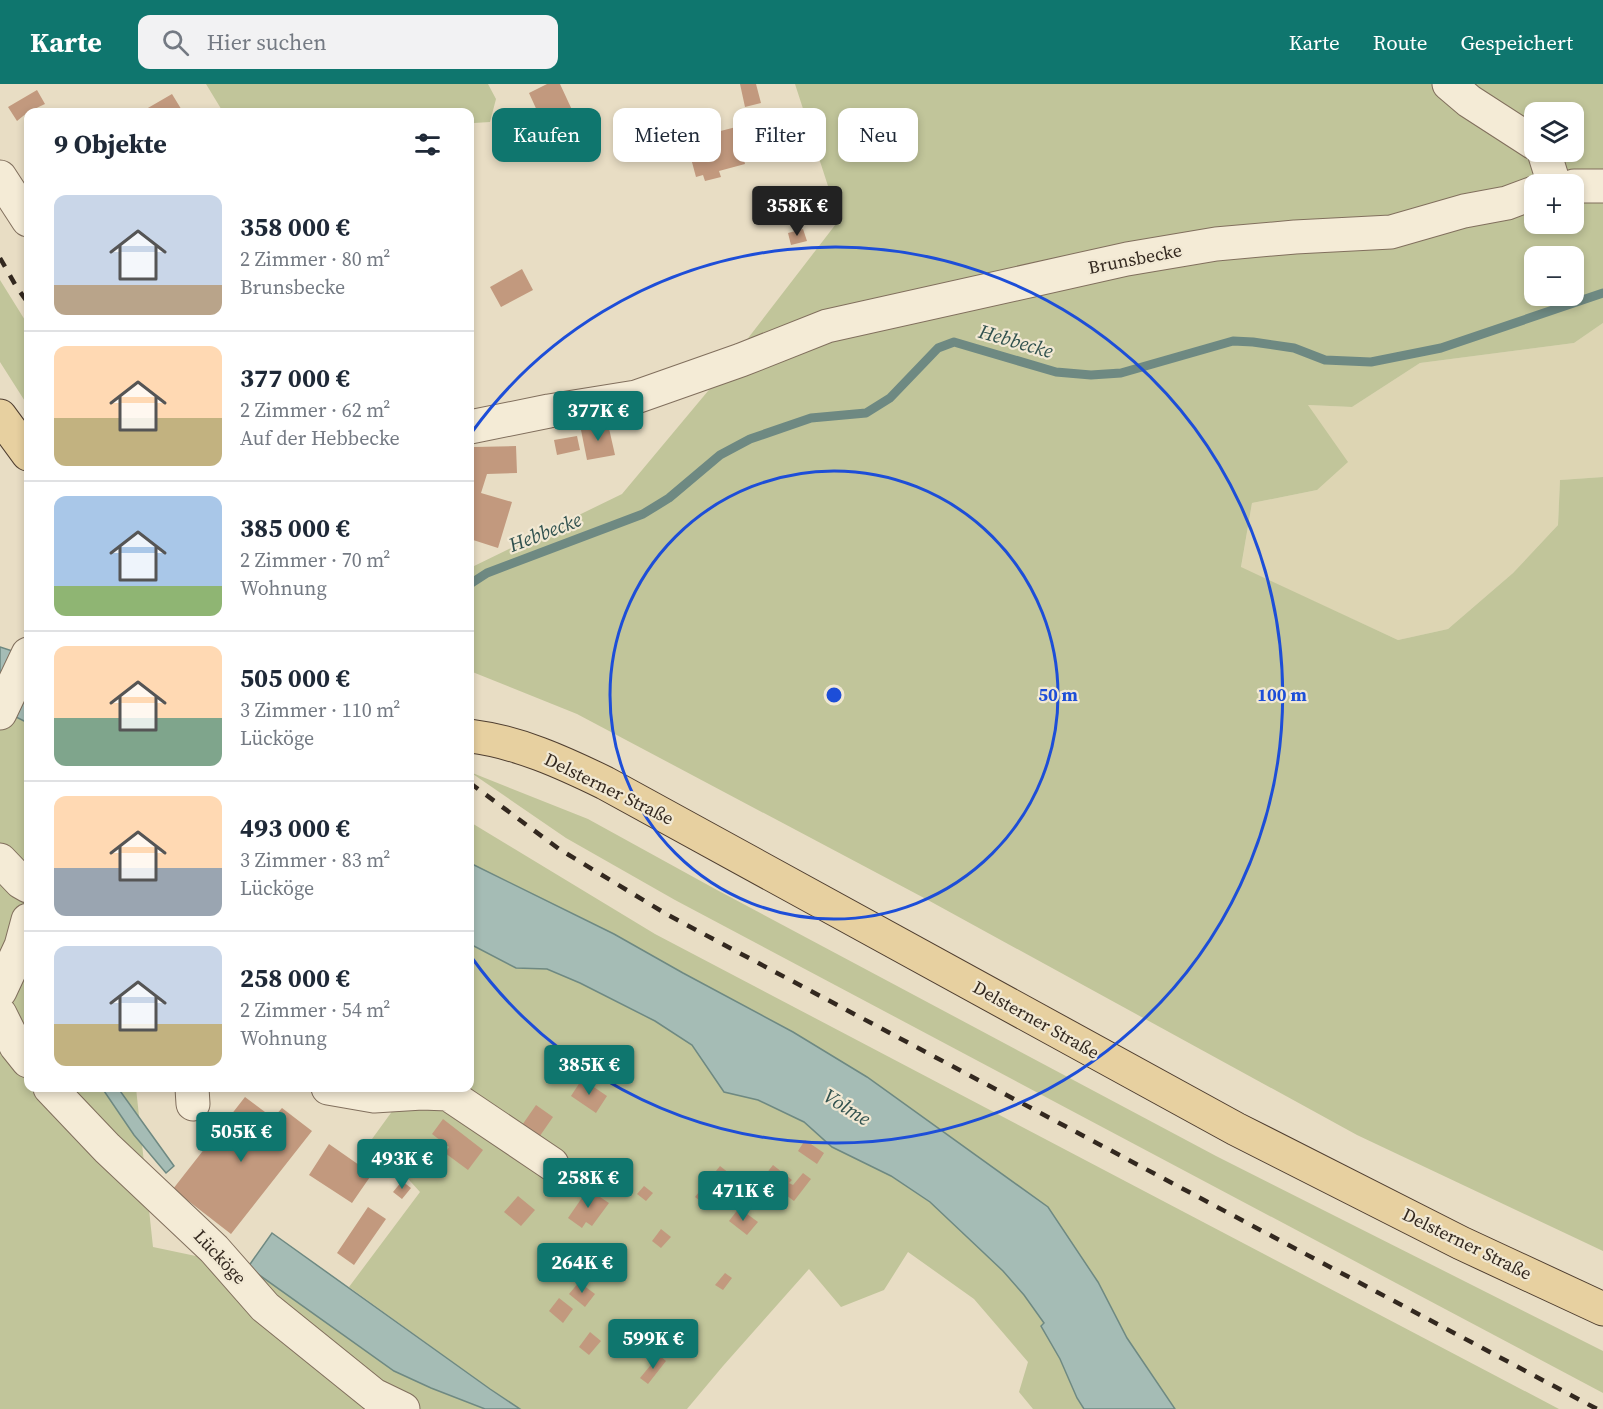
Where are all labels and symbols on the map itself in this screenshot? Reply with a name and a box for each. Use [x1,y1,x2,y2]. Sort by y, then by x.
pin: 358K € [748,186,846,237]
street label: Brunsbecke [1086,237,1184,280]
water label: Hebbecke [975,317,1056,365]
pin: 377K € [549,391,647,442]
water label: Hebbecke [504,505,585,559]
text: 50 m [1038,682,1078,707]
text: 100 m [1257,682,1307,707]
centre of rings [824,685,844,705]
street label: Delsterner Straße [540,746,678,831]
street label: Delsterner Straße [969,975,1104,1065]
pin: 385K € [540,1045,638,1096]
water label: Volme [818,1082,876,1132]
pin: 505K € [192,1112,290,1163]
pin: 493K € [353,1139,451,1190]
pin: 258K € [539,1158,637,1209]
pin: 471K € [694,1171,792,1222]
street label: Delsterner Straße [1398,1201,1536,1286]
street label: Lücköge [188,1224,252,1290]
pin: 264K € [533,1243,631,1294]
pin: 599K € [604,1319,702,1370]

